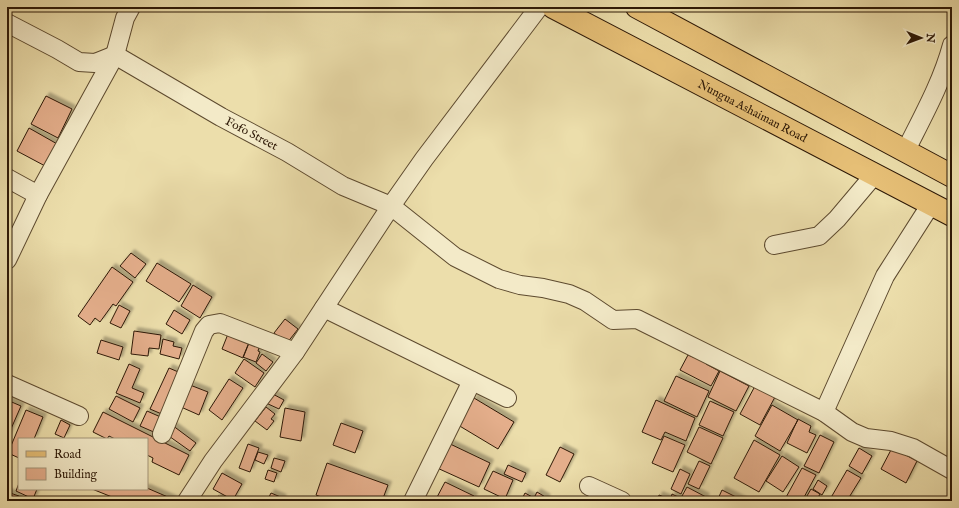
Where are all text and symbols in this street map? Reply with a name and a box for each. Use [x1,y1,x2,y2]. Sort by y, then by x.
north arrow [901,18,941,58]
text: N [923,32,937,44]
street label: Nungua Ashaiman Road [695,77,810,146]
street label: Fofo Street [223,114,280,154]
legend [18,438,148,490]
text: Road [54,447,82,462]
text: Building [54,467,98,482]

